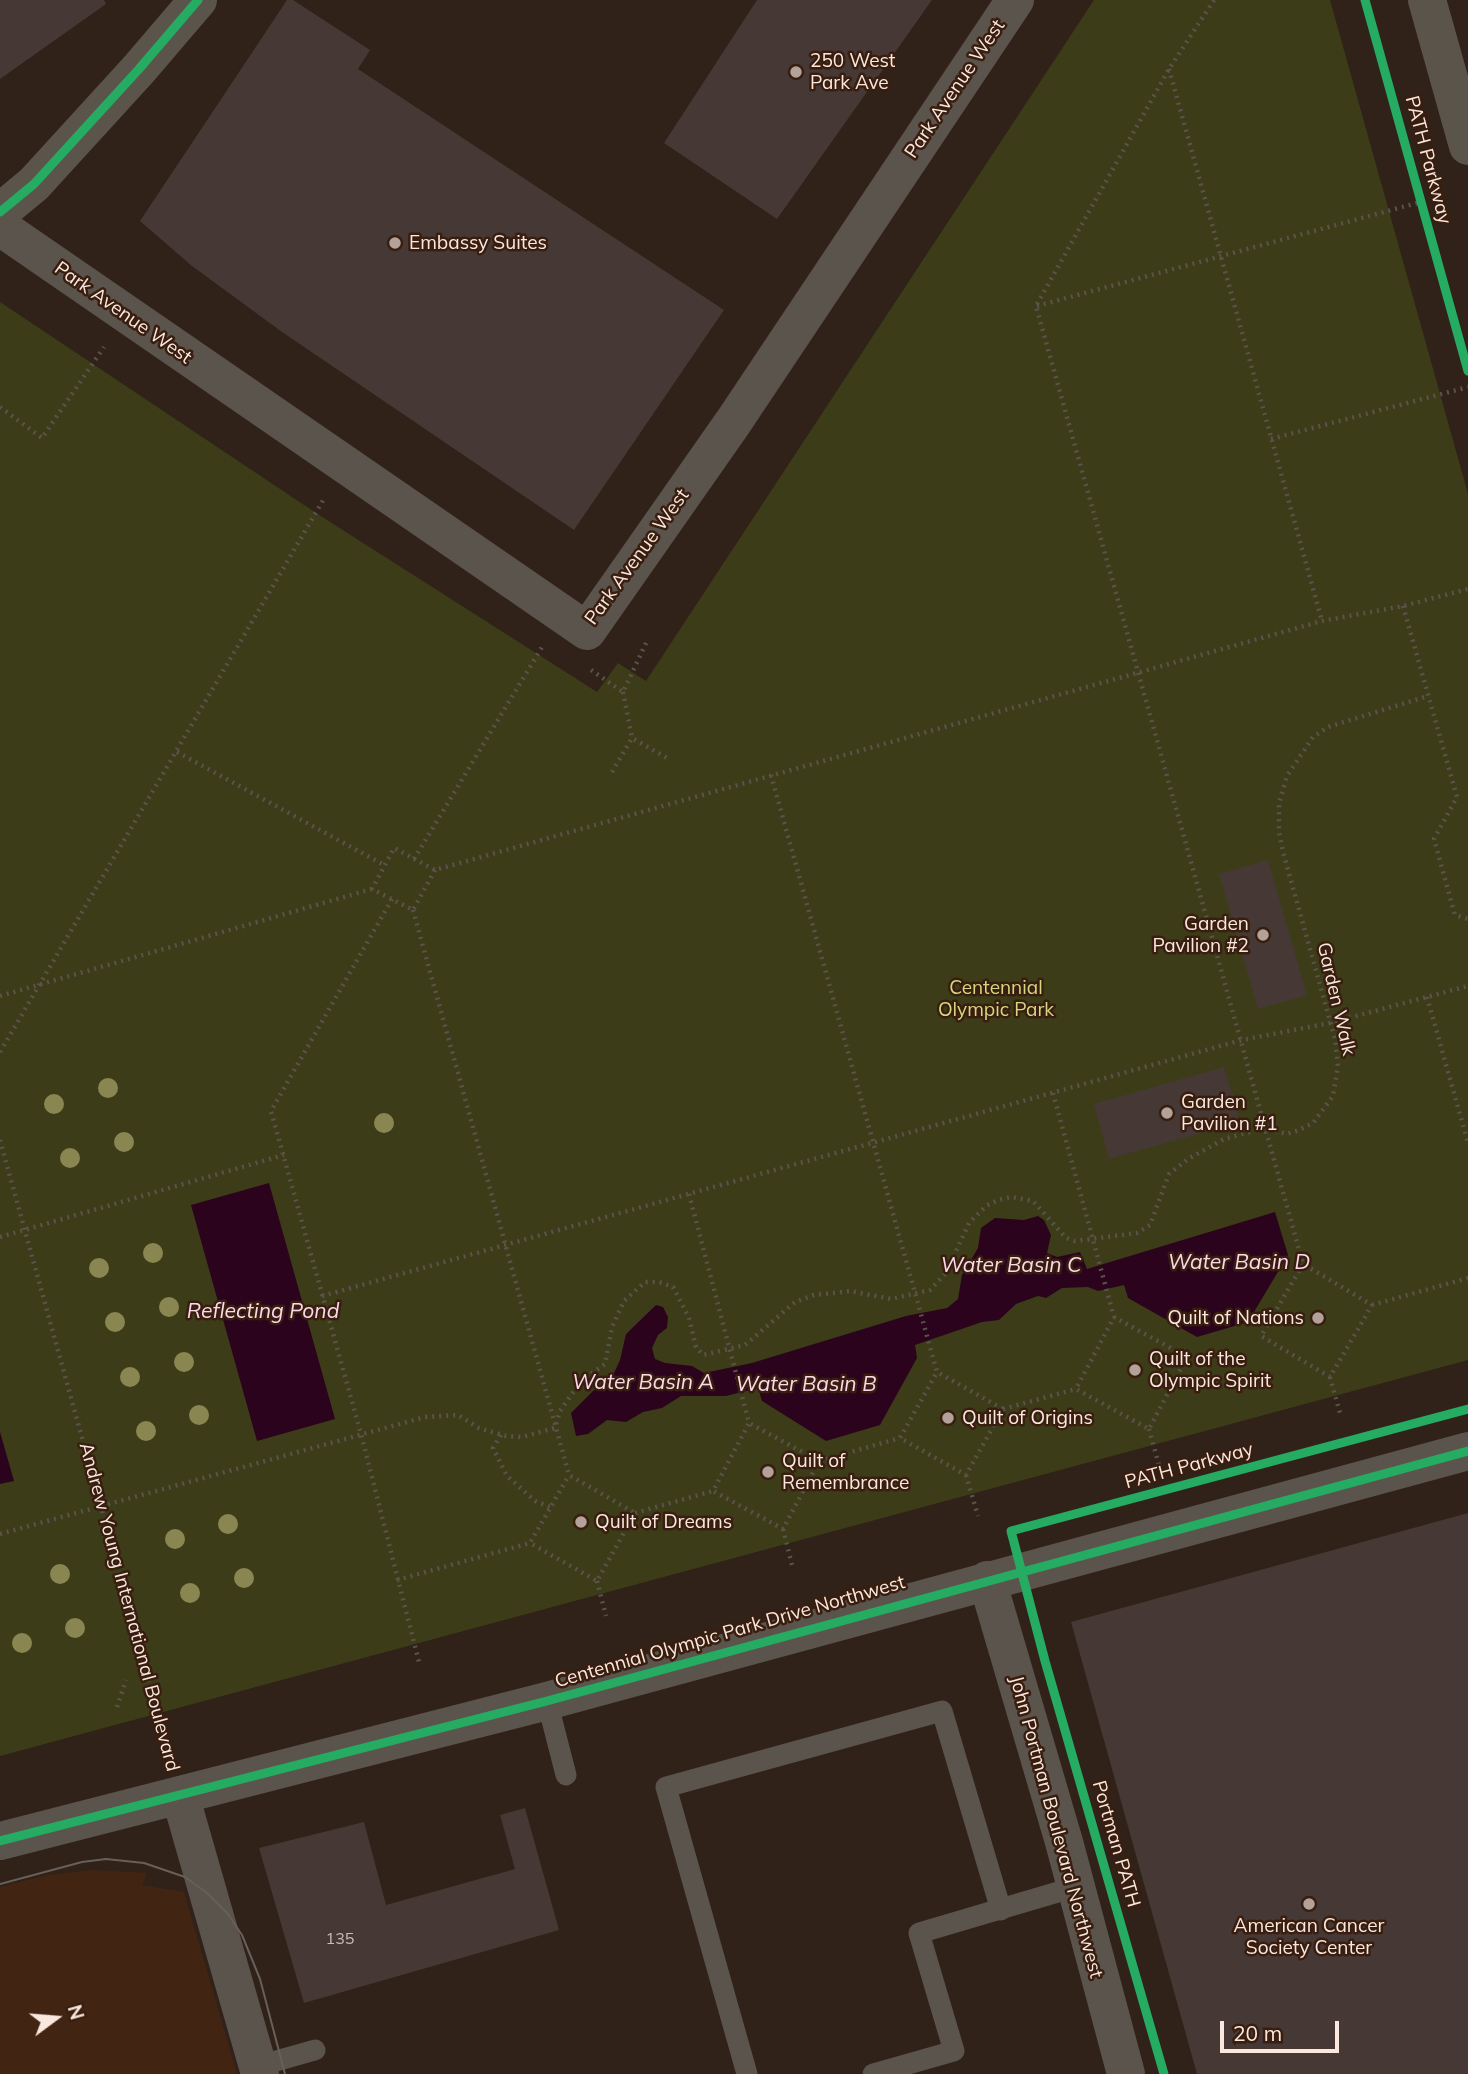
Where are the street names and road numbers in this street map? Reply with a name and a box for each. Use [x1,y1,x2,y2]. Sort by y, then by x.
street label: Park Avenue West [900,15,1010,163]
street label: PATH Parkway [1400,93,1456,227]
street label: Park Avenue West [50,257,196,369]
street label: Park Avenue West [580,485,694,629]
street label: Garden Walk [1312,940,1360,1058]
street label: PATH Parkway [1122,1438,1256,1494]
street label: Andrew Young International Boulevard [74,1440,184,1774]
street label: Centennial Olympic Park Drive Northwest [552,1571,908,1693]
street label: John Portman Boulevard Northwest [1005,1673,1107,1981]
street label: Portman PATH [1087,1778,1145,1910]

